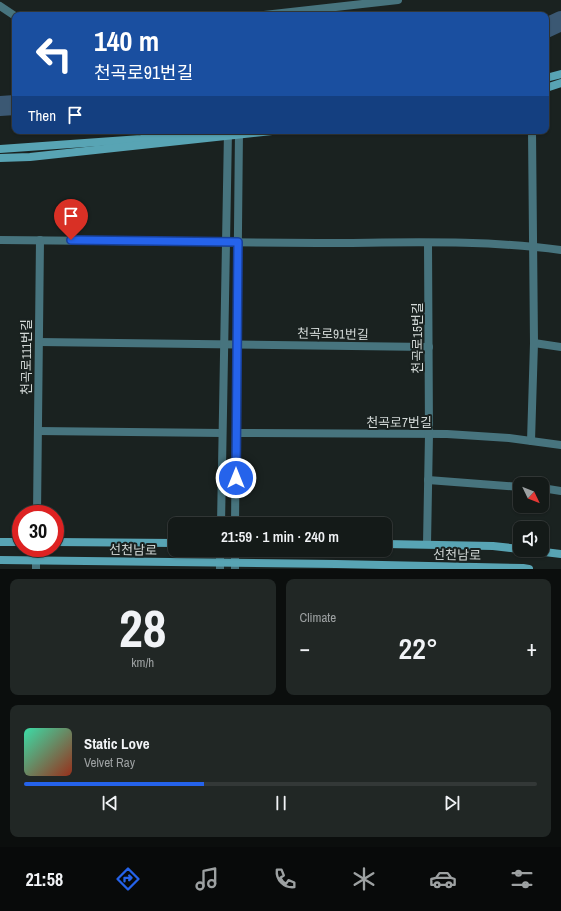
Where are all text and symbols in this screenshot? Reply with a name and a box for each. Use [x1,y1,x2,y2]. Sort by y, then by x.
text: 140 m [94,22,159,60]
icon: left [28,28,80,80]
text: 천곡로91번길 [94,60,193,85]
icon: arrive [64,104,86,126]
text: Then [28,105,56,126]
pin [54,199,88,240]
icon: arrive [60,205,82,227]
street label: 천곡로15번길 [409,302,426,374]
street label: 천곡로111번길 [18,319,35,395]
street label: 천곡로91번길 [297,325,369,343]
street label: 천곡로7번길 [366,414,432,431]
position arrow [215,457,257,499]
north arrow [513,477,549,513]
map controls [513,477,549,557]
speed limit sign: 30 [12,505,64,557]
button: sound [513,521,549,557]
text: 21:59 · 1 min · 240 m [221,526,339,547]
street label: 선천남로 [109,541,157,559]
street label: 선천남로 [433,546,481,564]
text: 28 [119,593,166,663]
text: Climate [300,609,336,626]
text: 22° [399,628,438,668]
text: − [300,633,310,663]
text: + [526,633,537,663]
text: km/h [131,654,154,671]
text: Static Love [84,733,150,754]
text: Velvet Ray [84,754,135,771]
icon: previous [99,792,121,814]
icon: pause [270,792,292,814]
icon: next [441,792,463,814]
icon: directions [114,865,142,893]
icon: music [193,865,221,893]
icon: phone [271,865,299,893]
icon: climate [350,865,378,893]
icon: car [429,865,457,893]
icon: filters [508,865,536,893]
text: 21:58 [25,867,63,892]

